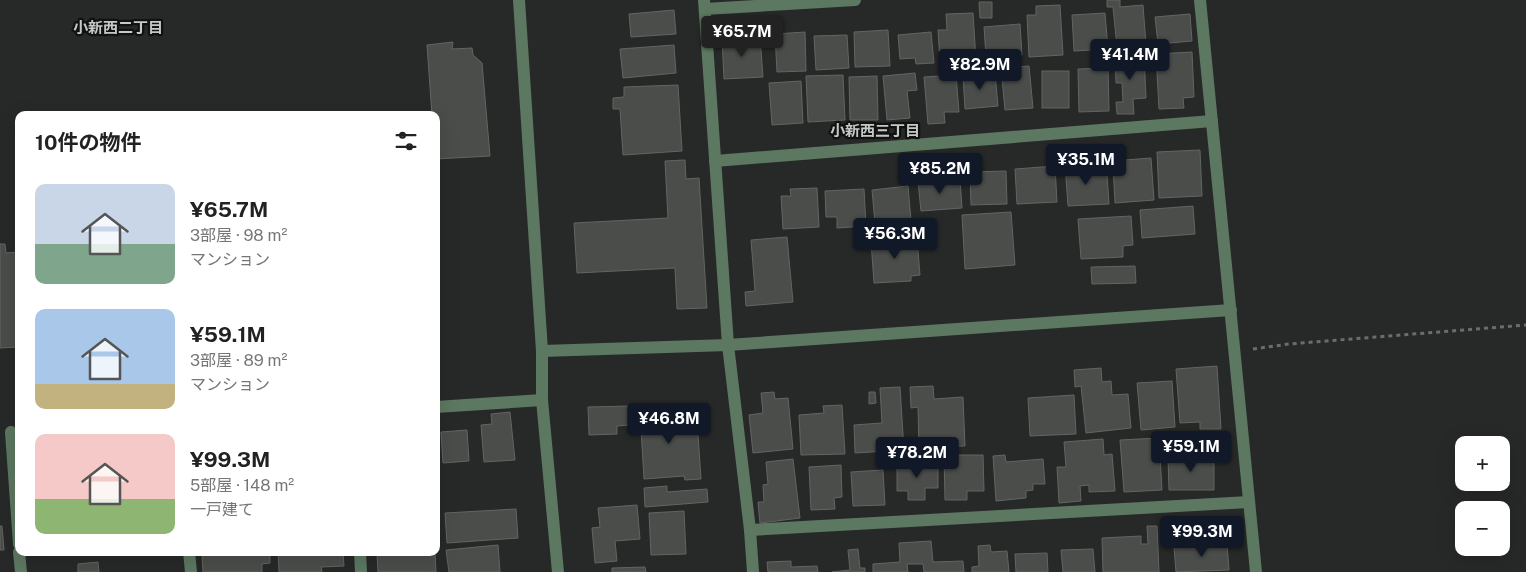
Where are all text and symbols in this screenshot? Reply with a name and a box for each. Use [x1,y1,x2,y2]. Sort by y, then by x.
pin: ¥65.7M [701,15,783,58]
district label: 小新西二丁目 [73,19,163,36]
text: ¥65.7M [712,22,772,41]
pin: ¥41.4M [1089,38,1171,81]
text: ¥41.4M [1101,45,1159,64]
pin: ¥82.9M [939,48,1021,91]
text: ¥82.9M [950,55,1010,74]
district label: 小新西三丁目 [830,122,920,139]
icon: filters [392,127,420,155]
text: 10件の物件 [35,130,142,155]
pin: ¥35.1M [1045,144,1127,186]
text: ¥35.1M [1057,150,1115,169]
pin: ¥85.2M [899,152,981,195]
text: ¥85.2M [909,159,971,178]
text: ¥65.7M [190,197,268,222]
icon: home [75,204,135,264]
pin: ¥56.3M [854,218,936,260]
text: ¥56.3M [864,224,926,243]
text: 3部屋 · 98 m² [190,226,287,245]
text: マンション [190,250,270,269]
text: ¥59.1M [190,322,266,347]
icon: home [75,329,135,389]
text: 3部屋 · 89 m² [190,351,287,370]
text: マンション [190,375,270,394]
pin: ¥46.8M [628,402,710,445]
text: ¥46.8M [638,409,700,428]
pin: ¥59.1M [1150,430,1232,473]
pin: ¥78.2M [876,436,958,479]
map controls [1455,436,1510,556]
button: + [1455,436,1510,491]
text: ¥59.1M [1162,437,1220,456]
text: ¥78.2M [887,443,947,462]
text: ¥99.3M [190,447,270,472]
icon: home [75,454,135,514]
text: 5部屋 · 148 m² [190,476,294,495]
text: 一戸建て [190,500,254,519]
button: − [1455,501,1510,556]
pin: ¥99.3M [1161,516,1243,558]
text: ¥99.3M [1171,522,1233,541]

